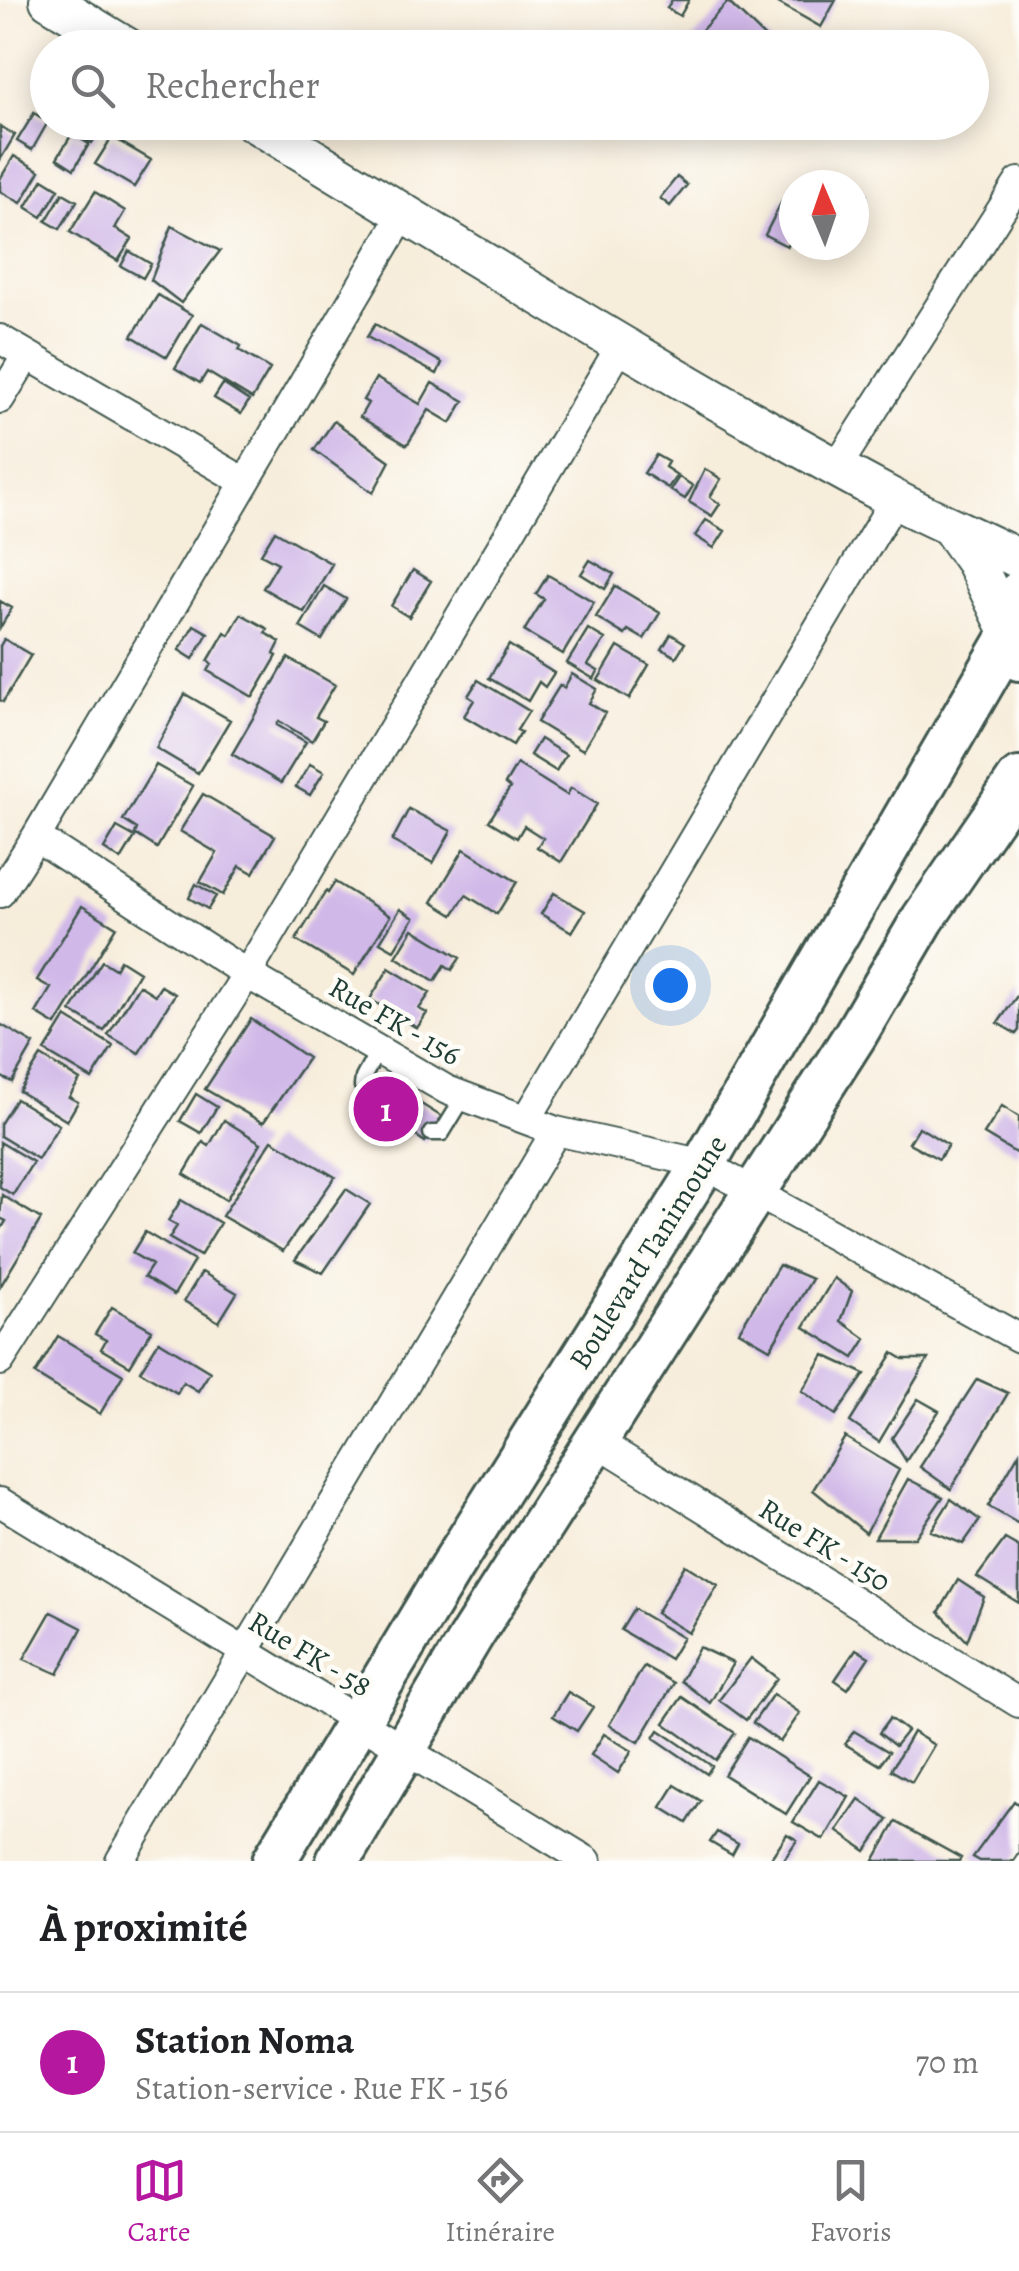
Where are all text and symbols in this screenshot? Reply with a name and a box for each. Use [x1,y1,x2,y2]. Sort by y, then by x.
search box [30,30,989,140]
icon: search [65,58,120,113]
text: Rechercher [145,59,320,111]
north arrow [779,170,869,260]
your location [645,960,696,1011]
street label: Rue FK - 156 [322,967,468,1075]
pin: 1 [354,1072,418,1146]
street label: Boulevard Tanimoune [560,1127,736,1377]
street label: Rue FK - 150 [751,1489,899,1601]
street label: Rue FK - 58 [241,1602,379,1706]
text: À proximité [40,1898,248,1955]
text: Station Noma [135,2014,354,2066]
text: 1 [67,2040,78,2084]
text: 70 m [916,2040,979,2084]
text: Station-service · Rue FK - 156 [135,2066,508,2110]
tab: Carte [127,2153,191,2251]
tab: Itinéraire [446,2153,555,2251]
tab: Favoris [810,2153,892,2251]

